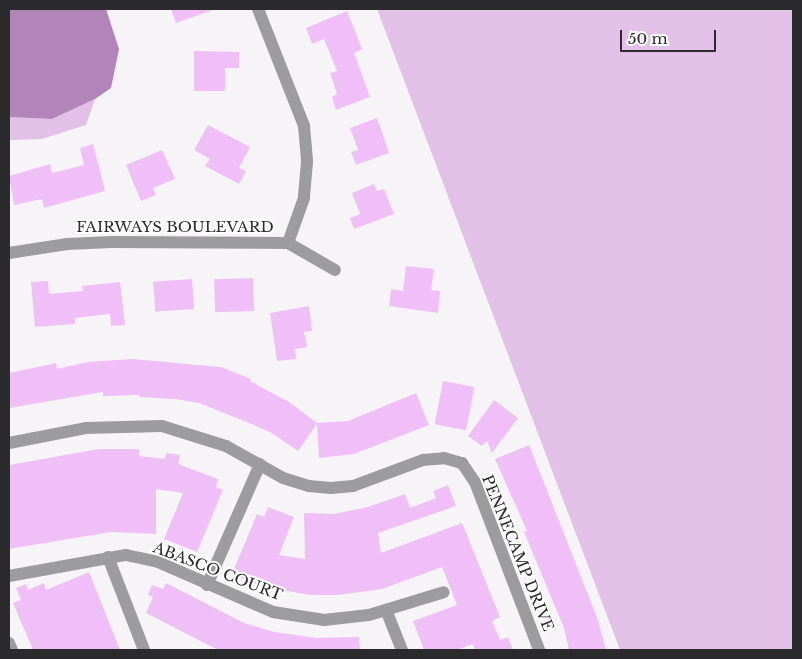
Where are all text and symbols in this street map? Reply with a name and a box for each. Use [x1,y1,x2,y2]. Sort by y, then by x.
scale bar [622,20,718,52]
text: 50 m [628,29,668,48]
street label: FAIRWAYS BOULEVARD [76,218,274,236]
street label: PENNECAMP DRIVE [478,472,558,634]
street label: ABASCO COURT [151,538,285,604]

